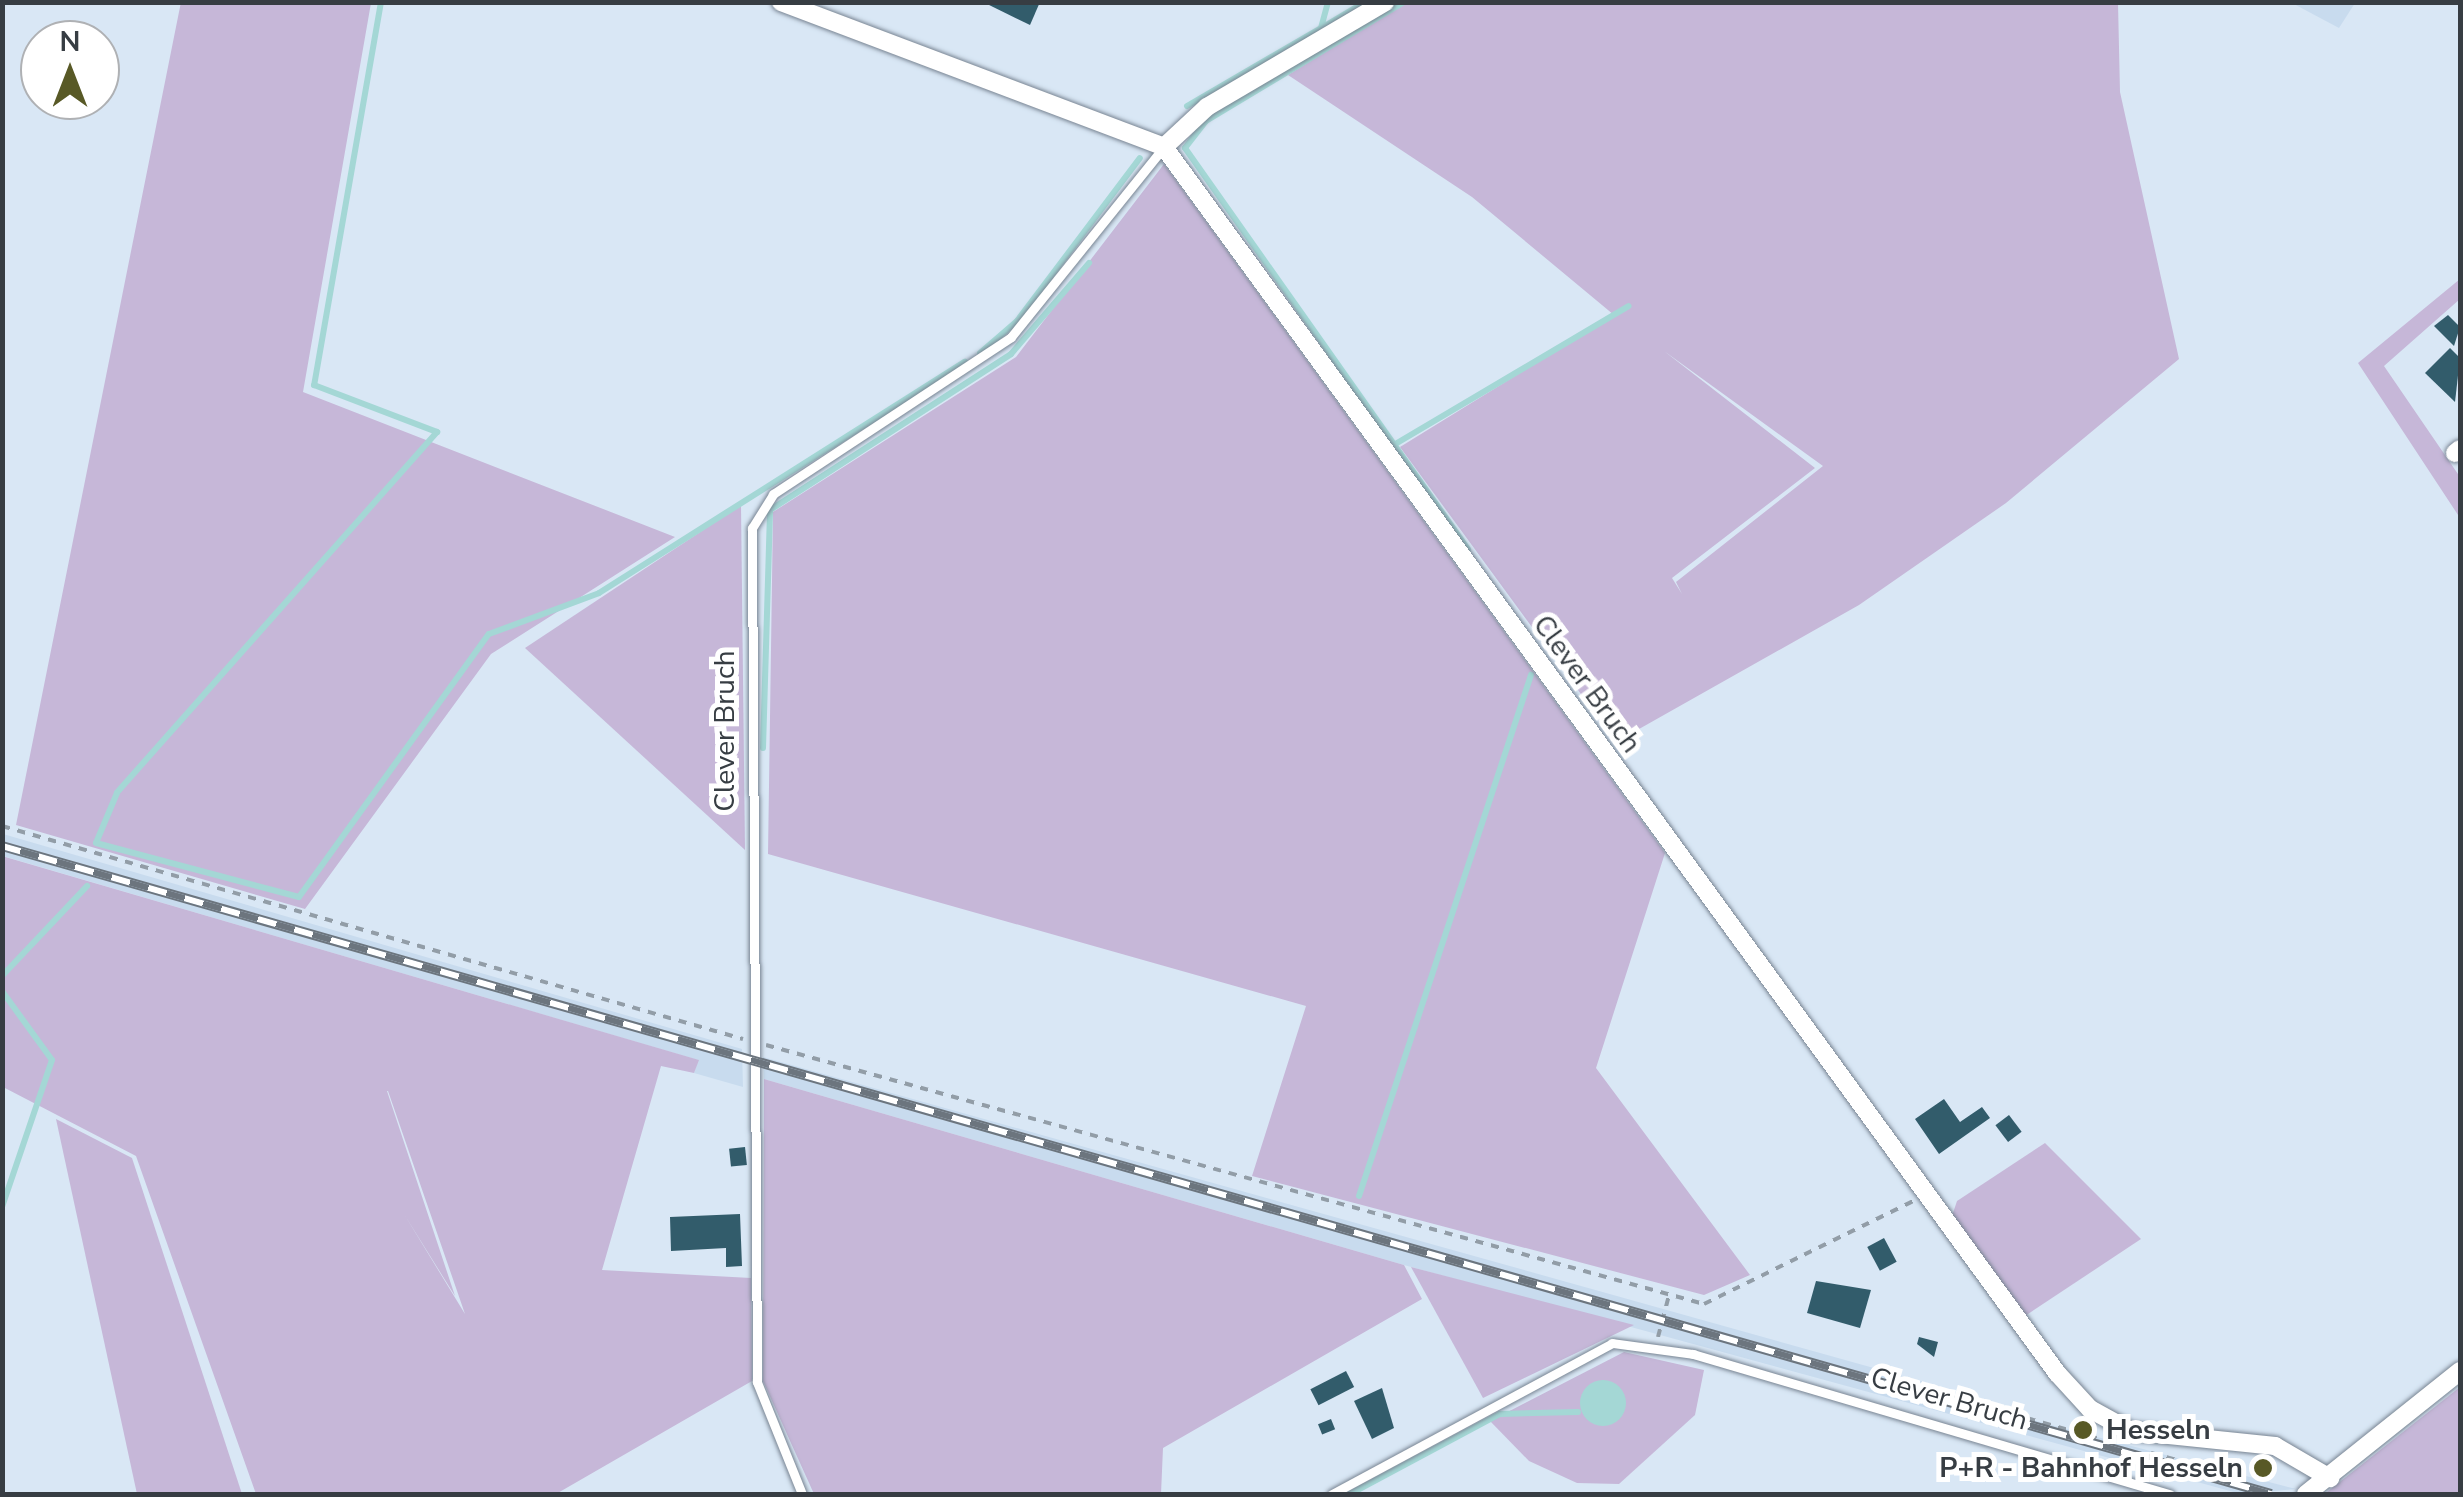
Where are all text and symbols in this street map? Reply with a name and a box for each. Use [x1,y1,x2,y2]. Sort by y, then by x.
north arrow [20,20,120,120]
text: N [60,23,80,61]
street label: Clever Bruch [1526,609,1648,759]
street label: Clever Bruch [708,650,742,812]
street label: Clever Bruch [1867,1361,2031,1437]
place label: Hesseln [2106,1413,2211,1447]
marker: Hesseln [2070,1417,2096,1443]
place label: P+R - Bahnhof Hesseln [1939,1451,2243,1485]
marker: P+R - Bahnhof Hesseln [2252,1457,2274,1479]

